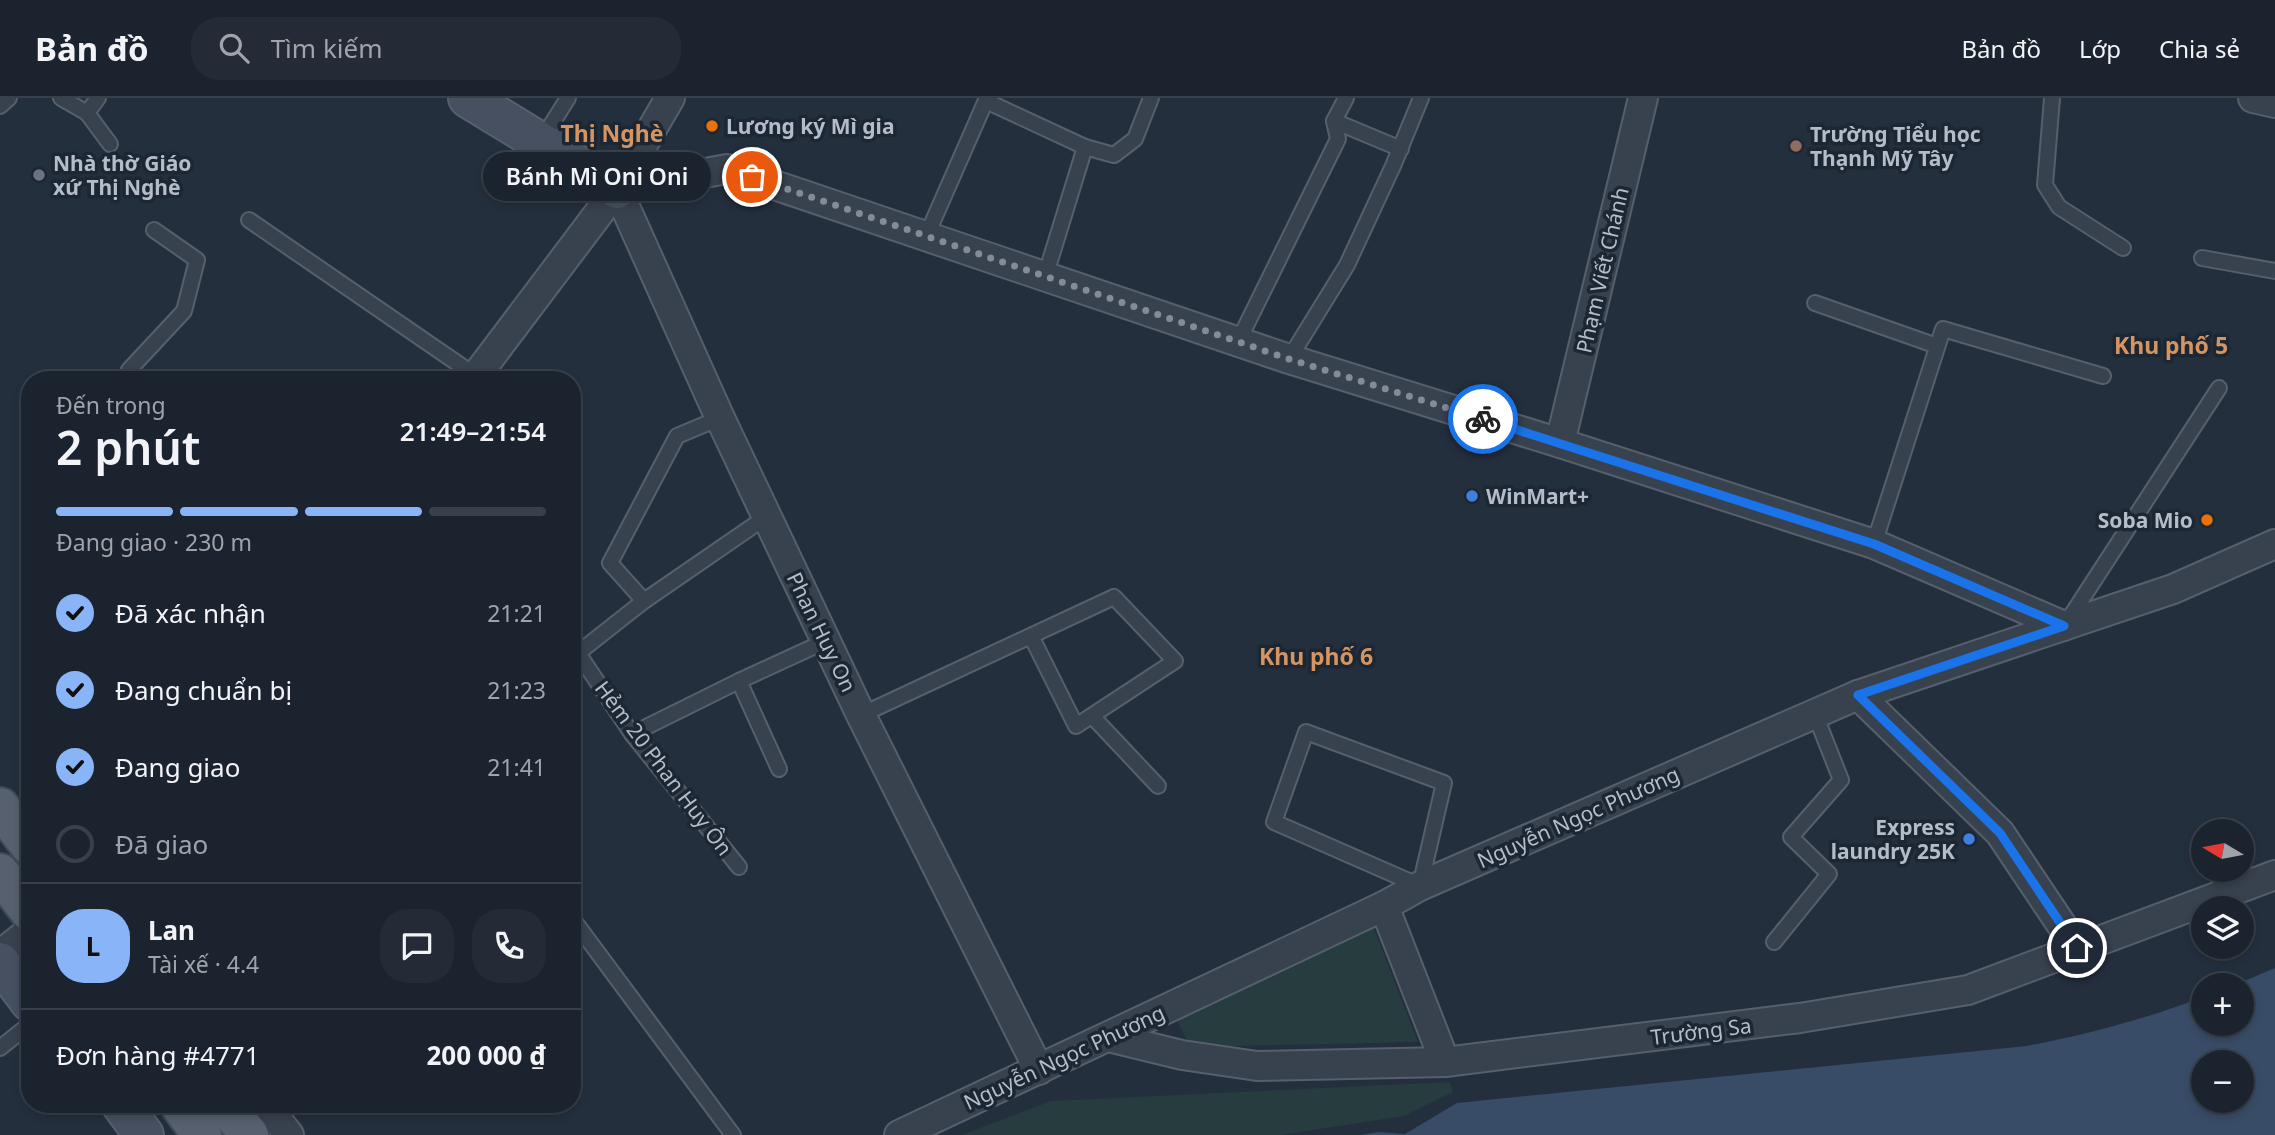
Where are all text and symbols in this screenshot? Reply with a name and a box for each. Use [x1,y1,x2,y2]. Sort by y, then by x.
search box [191,17,681,80]
text: Bản đồ [35,26,149,71]
icon: search [215,29,253,67]
text: Tìm kiếm [271,30,382,66]
text: Bản đồ [1961,32,2041,65]
text: Lớp [2079,32,2121,65]
text: Chia sẻ [2159,32,2240,65]
place label: Lương ký Mì gia [726,112,894,140]
district label: Thị Nghè [561,117,664,149]
marker: Lương ký Mì gia [704,118,720,134]
place label: Trường Tiểu học Thạnh Mỹ Tây [1810,120,1981,172]
marker: Trường Tiểu học Thạnh Mỹ Tây [1788,138,1804,154]
pin [722,147,782,207]
place label: Nhà thờ Giáo xứ Thị Nghè [53,149,191,201]
callout: Bánh Mì Oni Oni [482,153,710,202]
icon: bag [733,158,771,196]
text: Bánh Mì Oni Oni [506,160,688,192]
marker: Nhà thờ Giáo xứ Thị Nghè [31,167,47,183]
street label: Phạm Viết Chánh [1569,184,1635,356]
district label: Khu phố 5 [2114,329,2228,361]
courier [1448,384,1518,454]
text: Đến trong [56,389,166,421]
icon: bike [1464,400,1502,438]
text: 21:49–21:54 [400,413,546,449]
text: 2 phút [56,416,200,478]
place label: WinMart+ [1486,482,1589,510]
marker: WinMart+ [1464,488,1480,504]
place label: Soba Mio [2098,506,2193,534]
marker: Soba Mio [2199,512,2215,528]
text: Đang giao · 230 m [56,526,252,558]
street label: Phan Huy On [781,567,863,697]
icon: check [56,594,94,632]
text: Đã xác nhận [115,595,266,631]
text: 21:21 [487,597,546,629]
district label: Khu phố 6 [1259,640,1373,672]
icon: check [56,671,94,709]
text: Đang chuẩn bị [115,672,292,708]
text: 21:23 [487,674,546,706]
street label: Hẻm 20 Phan Huy Ôn [589,675,739,861]
icon: check [56,748,94,786]
text: Đang giao [115,749,240,785]
text: 21:41 [487,751,546,783]
street label: Nguyễn Ngọc Phương [1472,760,1684,874]
place label: Express laundry 25K [1831,813,1955,865]
north arrow [2191,819,2254,882]
map controls [2191,819,2254,1113]
text: Đã giao [115,826,208,862]
marker: Express laundry 25K [1961,831,1977,847]
button: layers [2191,896,2254,959]
button: chat [380,909,454,983]
button: phone [472,909,546,983]
text: Lan [148,912,195,948]
pin [2047,918,2107,978]
text: L [86,928,100,964]
icon: home [2058,929,2096,967]
text: Tài xế · 4.4 [148,948,259,980]
button: + [2191,973,2254,1036]
street label: Nguyễn Ngọc Phương [959,998,1169,1116]
street label: Trường Sa [1649,1011,1753,1051]
text: Đơn hàng #4771 [56,1037,260,1073]
text: 200 000 ₫ [426,1037,546,1073]
button: − [2191,1050,2254,1113]

